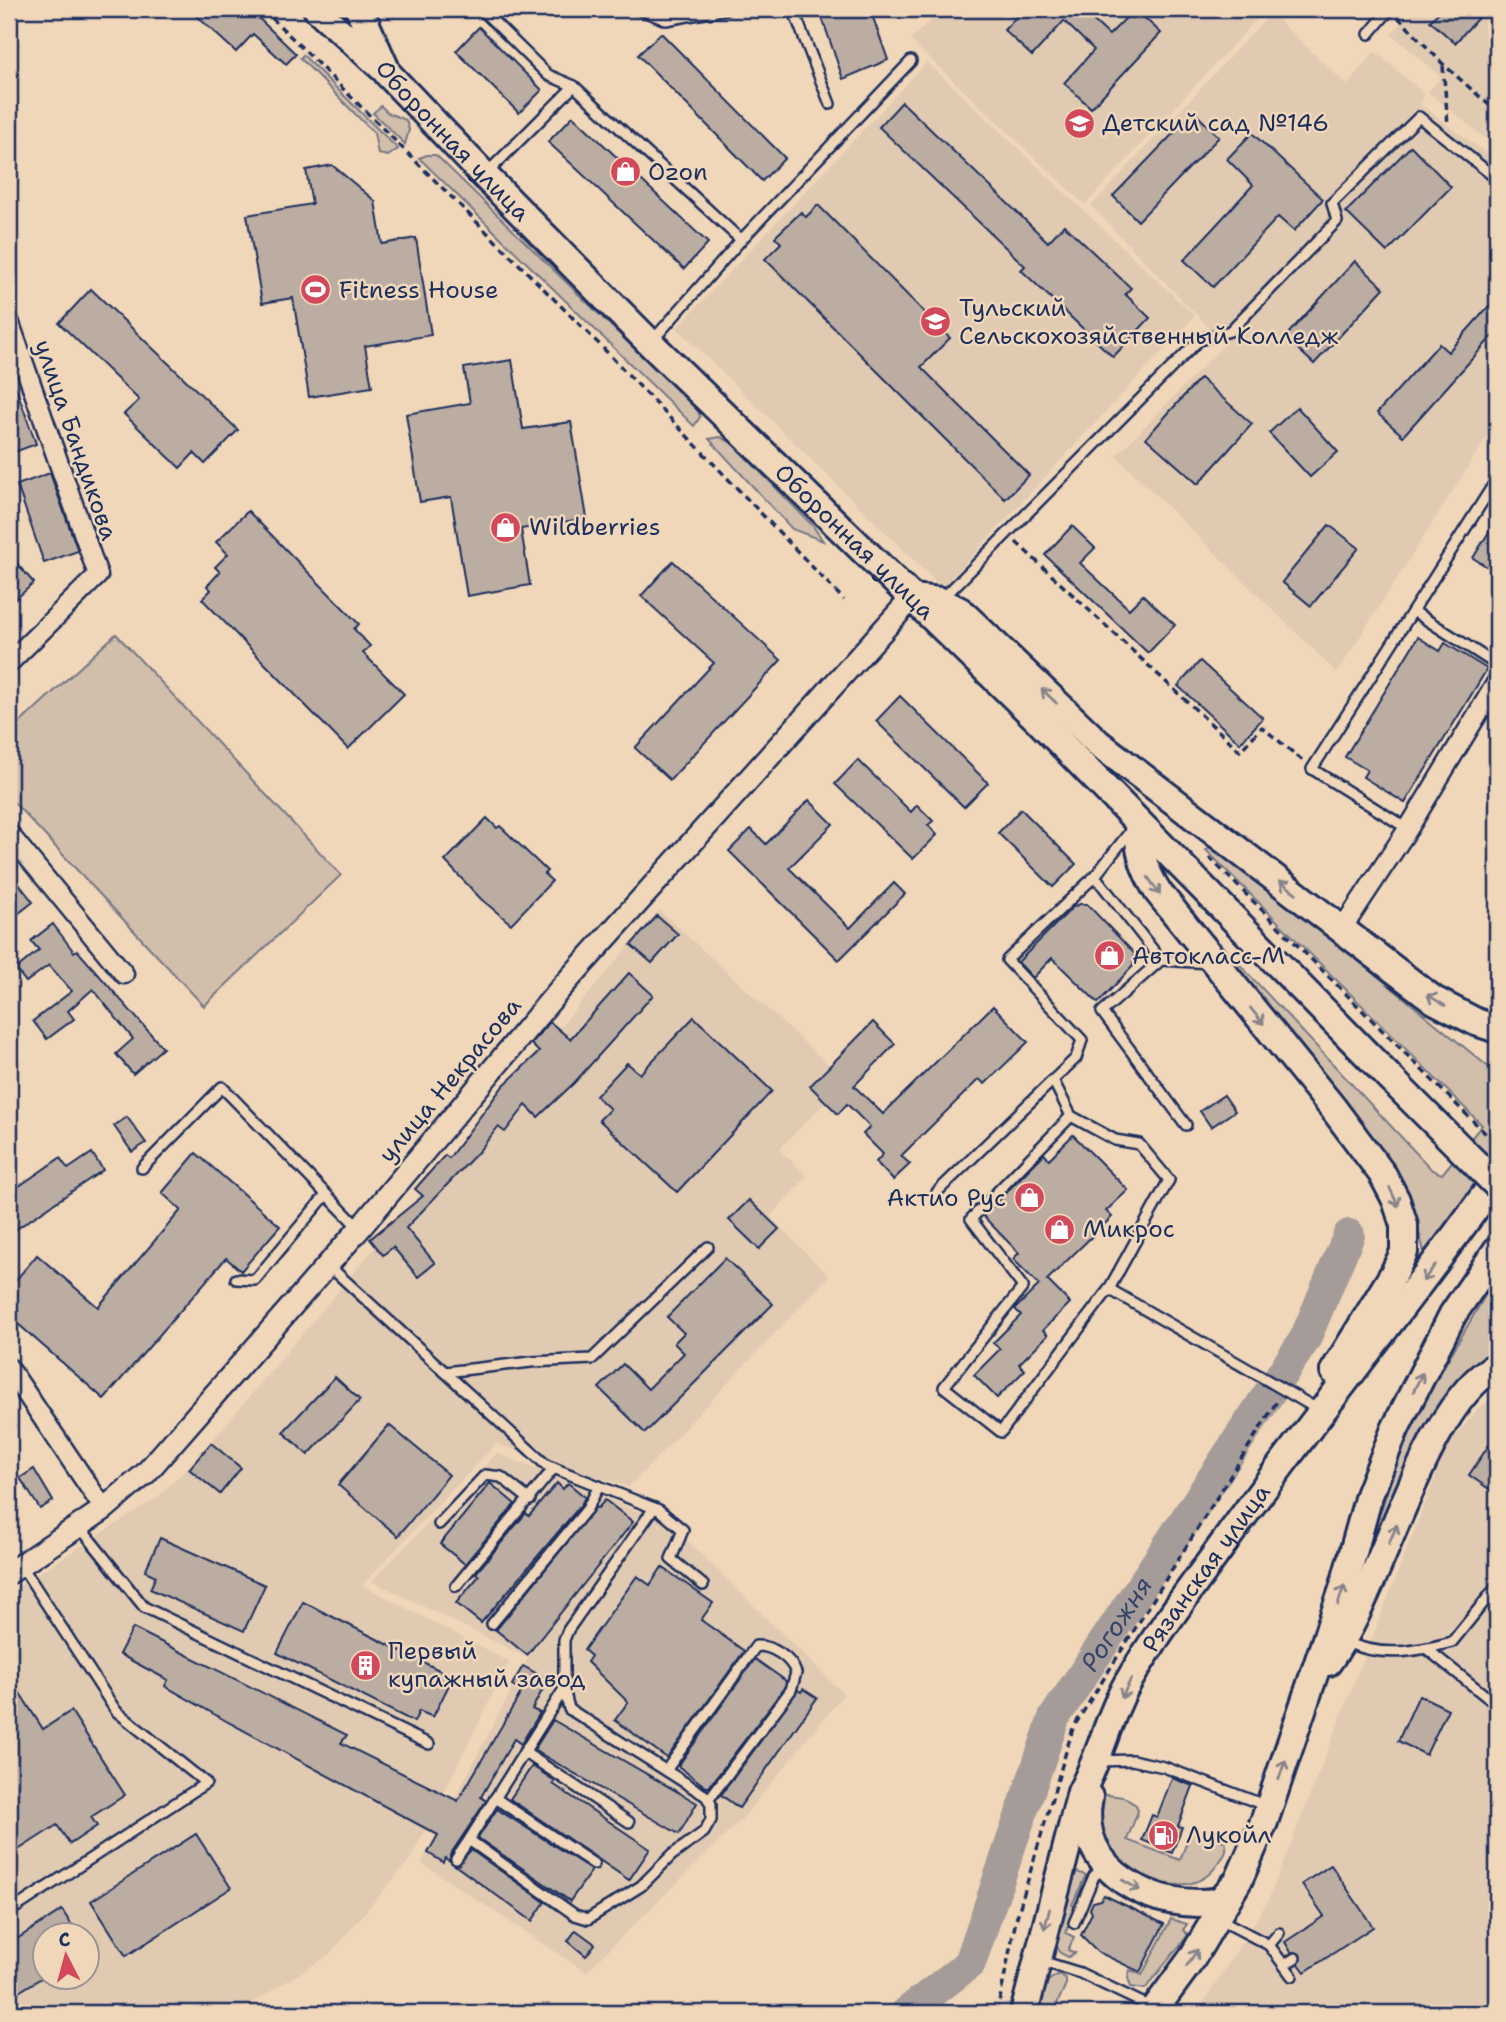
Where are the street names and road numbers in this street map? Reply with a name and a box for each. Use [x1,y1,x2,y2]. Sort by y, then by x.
street label: Оборонная улица [368,56,537,228]
street label: улица Бандикова [27,336,125,545]
street label: Оборонная улица [768,457,942,627]
street label: улица Некрасова [371,991,529,1169]
street label: Рязанская улица [1135,1477,1278,1659]

